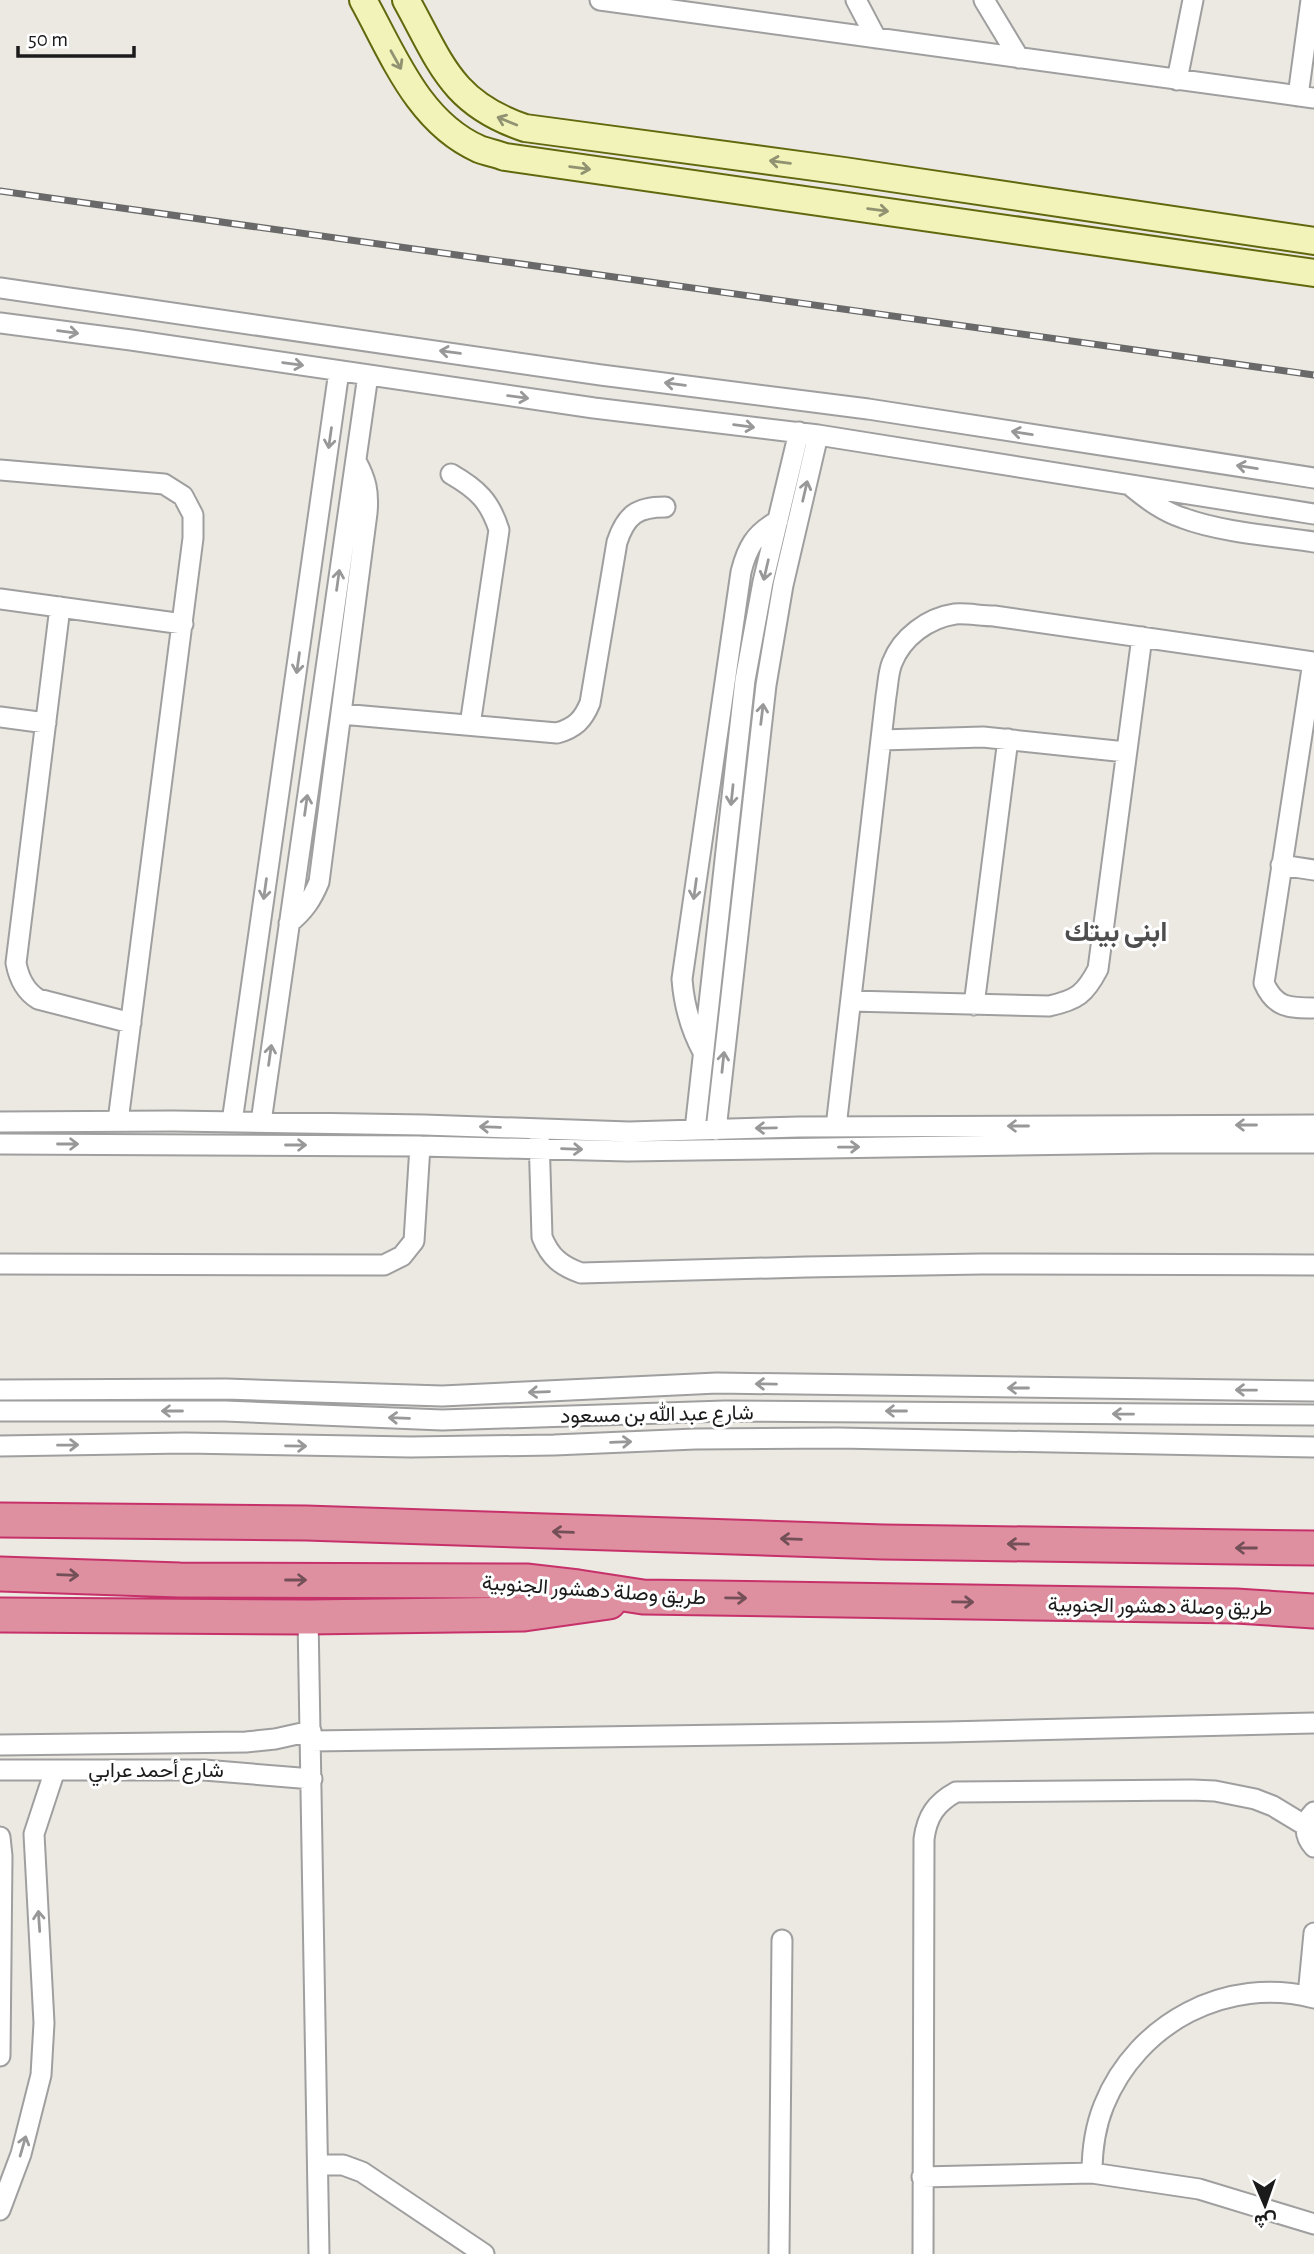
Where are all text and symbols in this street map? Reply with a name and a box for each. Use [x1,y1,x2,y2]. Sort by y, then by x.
scale bar [18,14,133,58]
text: 50 m [28,29,68,50]
one-way arrow [389,49,403,69]
one-way arrow [497,114,518,127]
one-way arrow [769,156,792,169]
one-way arrow [568,162,591,175]
one-way arrow [866,203,889,216]
one-way arrow [56,325,79,338]
one-way arrow [439,346,462,359]
one-way arrow [281,358,304,371]
one-way arrow [664,378,687,391]
one-way arrow [506,391,529,404]
one-way arrow [732,419,754,432]
one-way arrow [323,426,336,449]
one-way arrow [1011,426,1034,439]
one-way arrow [1236,460,1258,473]
one-way arrow [799,480,812,503]
one-way arrow [759,558,772,581]
one-way arrow [332,569,345,592]
one-way arrow [291,652,304,674]
one-way arrow [756,703,769,726]
one-way arrow [725,783,738,806]
one-way arrow [300,794,313,817]
one-way arrow [259,877,272,900]
one-way arrow [688,877,701,900]
district label: ابنى بيتك [1064,919,1168,948]
one-way arrow [264,1044,277,1067]
one-way arrow [717,1051,730,1074]
one-way arrow [1235,1118,1258,1132]
one-way arrow [1007,1119,1030,1133]
one-way arrow [479,1121,502,1134]
one-way arrow [755,1122,778,1135]
one-way arrow [56,1137,79,1151]
one-way arrow [284,1138,307,1152]
one-way arrow [837,1140,860,1154]
one-way arrow [560,1143,583,1156]
one-way arrow [755,1377,778,1391]
one-way arrow [1007,1382,1030,1395]
one-way arrow [1235,1383,1258,1397]
one-way arrow [528,1385,551,1398]
street label: شارع عبد الله بن مسعود [560,1399,754,1430]
one-way arrow [160,1404,183,1418]
one-way arrow [885,1404,908,1418]
one-way arrow [1112,1407,1135,1421]
one-way arrow [388,1412,411,1425]
one-way arrow [609,1436,632,1449]
one-way arrow [56,1438,79,1452]
one-way arrow [284,1439,307,1453]
one-way arrow [552,1525,575,1538]
one-way arrow [780,1533,803,1546]
one-way arrow [1007,1537,1030,1551]
one-way arrow [1235,1541,1258,1555]
one-way arrow [56,1569,79,1582]
street label: طريق وصلة دهشور الجنوبية [481,1572,707,1611]
one-way arrow [284,1573,307,1587]
one-way arrow [724,1592,747,1605]
street label: طريق وصلة دهشور الجنوبية [1047,1594,1272,1621]
one-way arrow [952,1595,975,1609]
street label: شارع أحمد عرابي [88,1759,224,1787]
one-way arrow [32,1910,45,1933]
one-way arrow [17,2135,30,2158]
north arrow [1230,2170,1300,2240]
text: ش [1254,2210,1277,2230]

